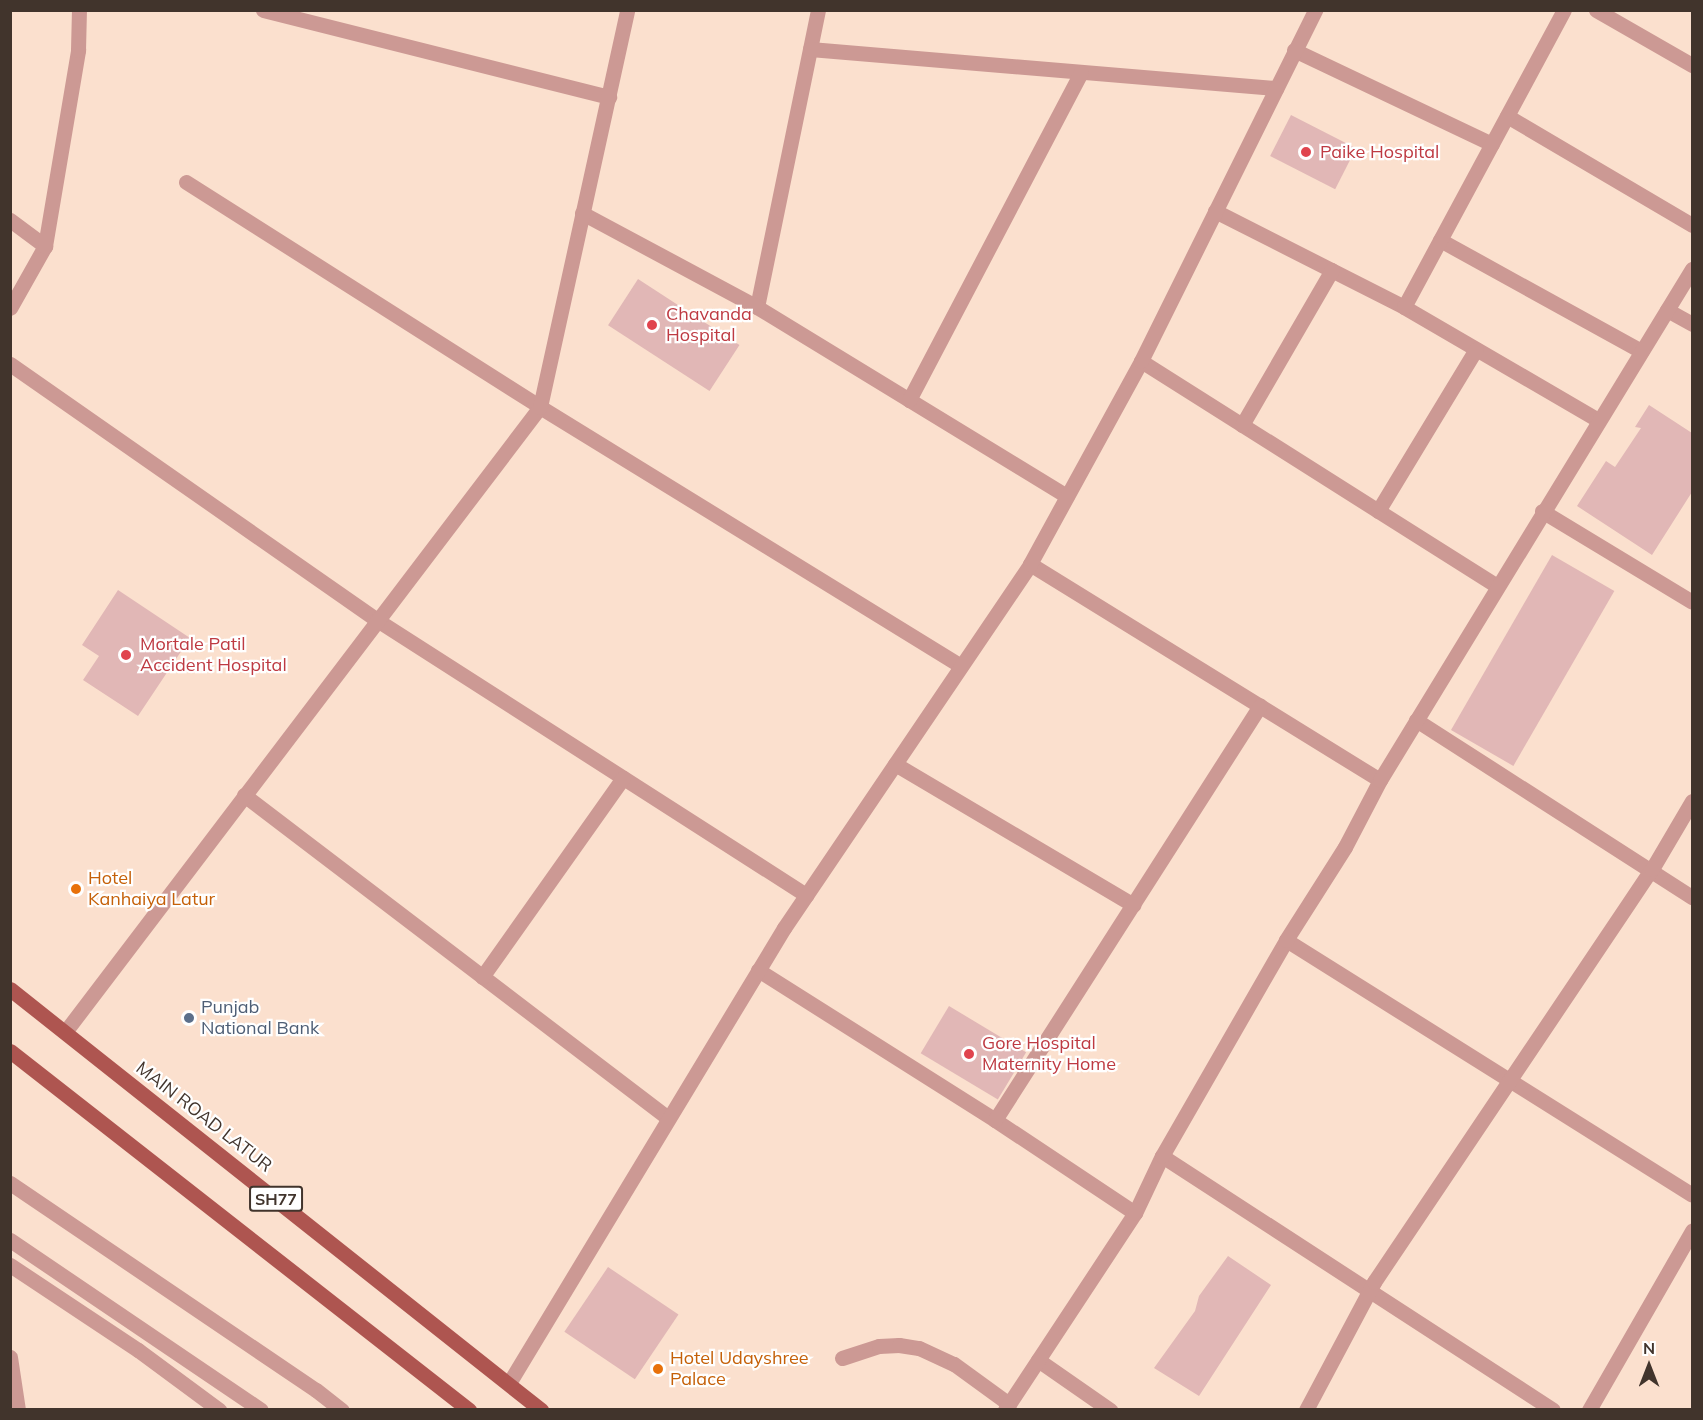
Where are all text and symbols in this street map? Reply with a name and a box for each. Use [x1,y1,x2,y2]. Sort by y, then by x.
place label: Paike Hospital [1320,141,1439,163]
marker: Paike Hospital [1297,143,1315,161]
place label: Chavanda Hospital [666,304,752,346]
marker: Chavanda Hospital [643,316,661,334]
place label: Mortale Patil Accident Hospital [140,634,287,676]
marker: Mortale Patil Accident Hospital [117,646,135,664]
place label: Hotel Kanhaiya Latur [88,868,215,910]
marker: Hotel Kanhaiya Latur [69,882,83,896]
place label: Punjab National Bank [201,997,319,1040]
marker: Punjab National Bank [182,1011,196,1025]
place label: Gore Hospital Maternity Home [982,1033,1116,1076]
marker: Gore Hospital Maternity Home [960,1045,978,1063]
street label: MAIN ROAD LATUR [132,1057,276,1177]
road number: SH77 [249,1186,303,1212]
north arrow [1619,1336,1679,1396]
text: N [1643,1338,1655,1358]
place label: Hotel Udayshree Palace [670,1348,808,1390]
marker: Hotel Udayshree Palace [651,1362,665,1376]

